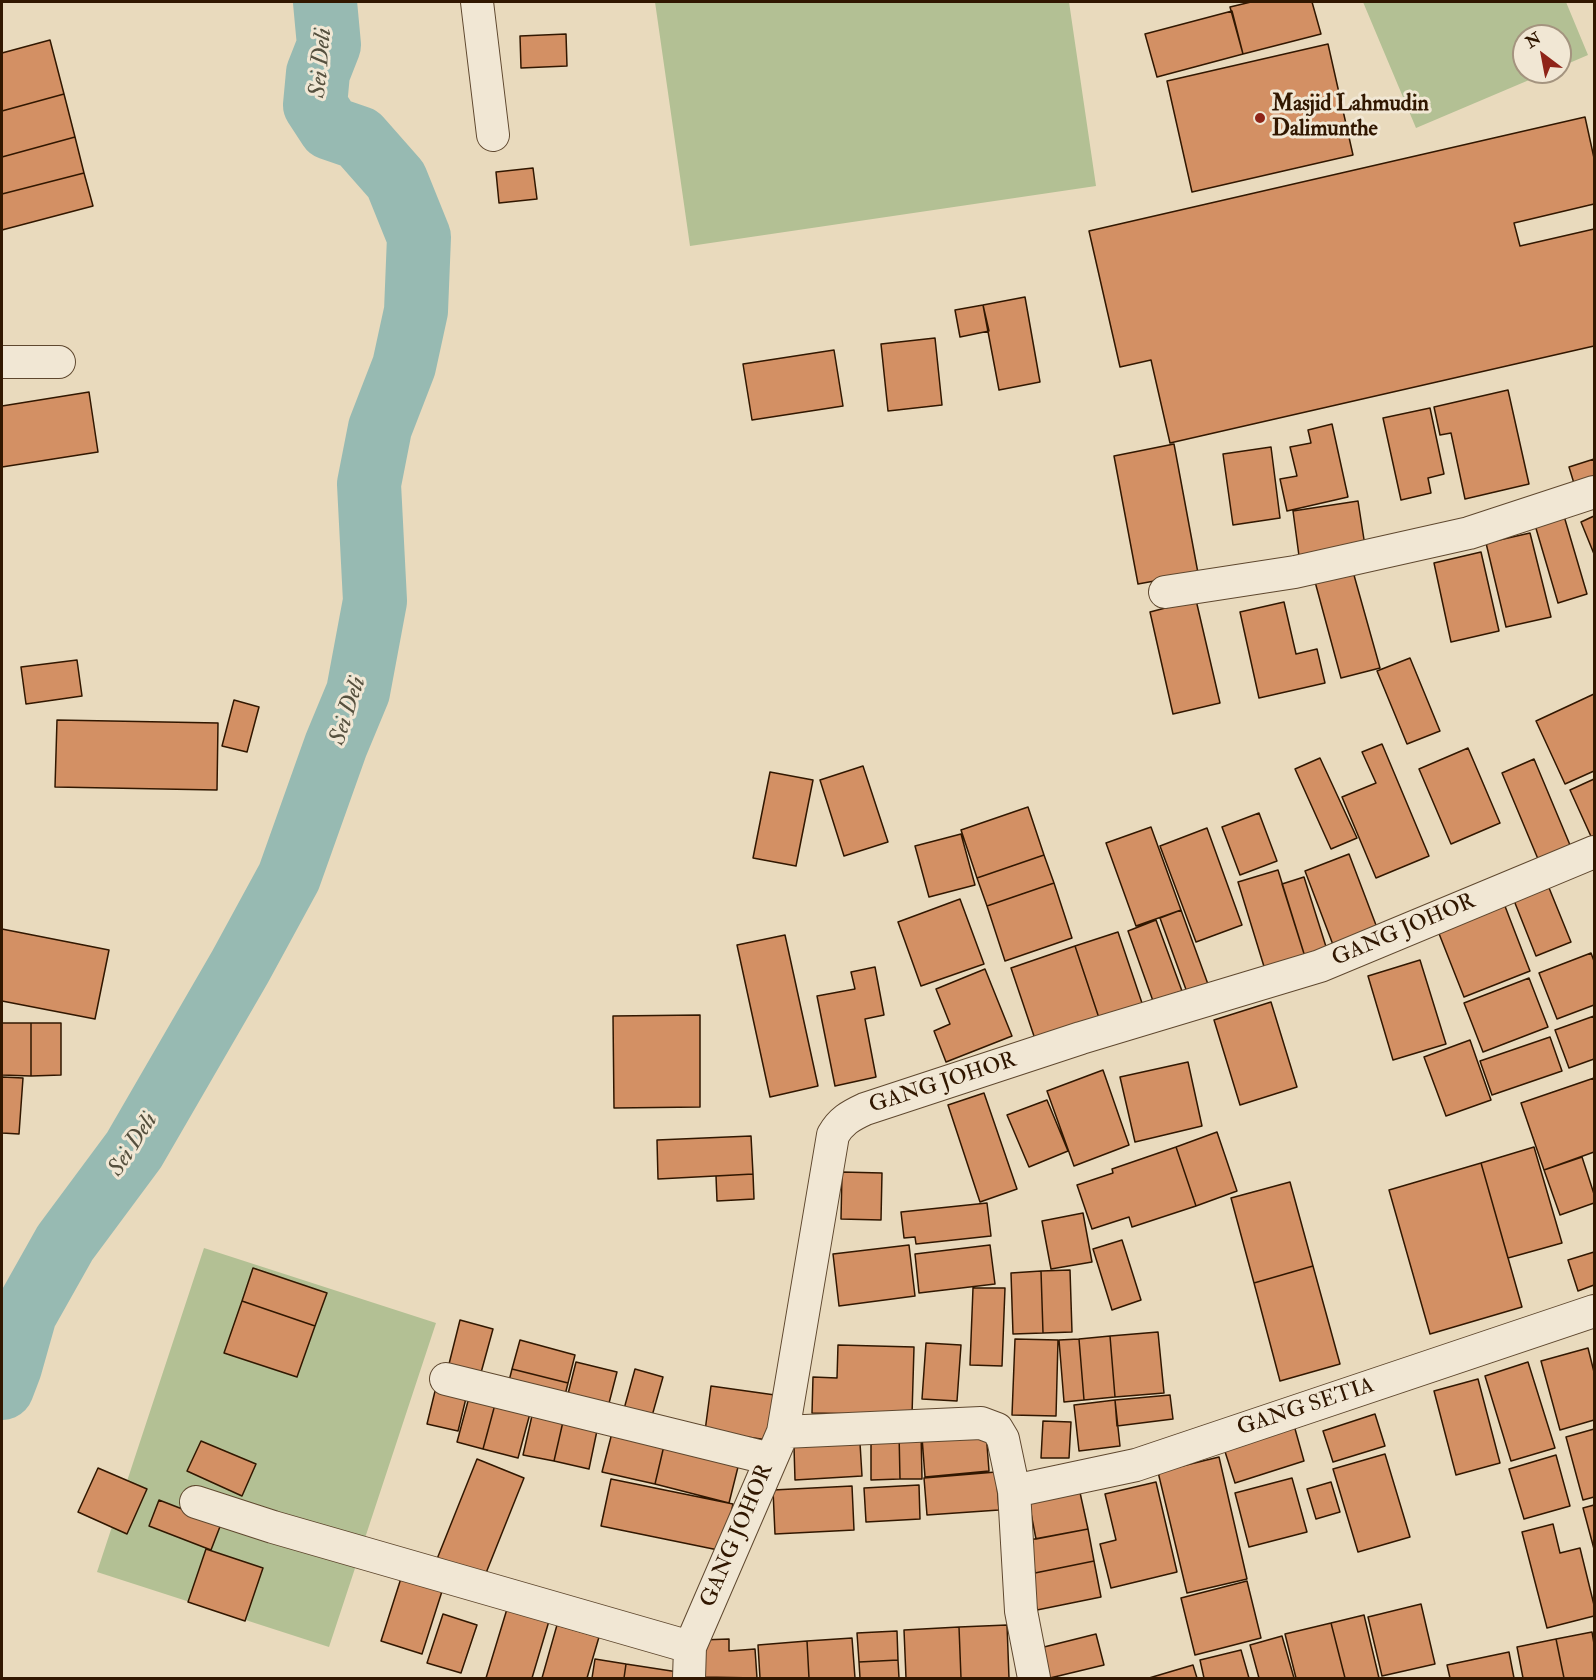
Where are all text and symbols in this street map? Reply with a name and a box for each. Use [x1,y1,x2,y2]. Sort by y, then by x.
north arrow [1512,24,1572,84]
water label: Sei Deli [305,27,339,99]
text: N [1522,28,1545,53]
place label: Masjid Lahmudin Dalimunthe [1272,92,1429,144]
marker: Masjid Lahmudin Dalimunthe [1253,111,1267,125]
water label: Sei Deli [324,673,374,749]
street label: GANG JOHOR [1329,889,1479,973]
street label: GANG JOHOR [866,1048,1020,1120]
water label: Sei Deli [103,1108,165,1182]
street label: GANG SETIA [1234,1373,1378,1443]
street label: GANG JOHOR [696,1461,780,1611]

